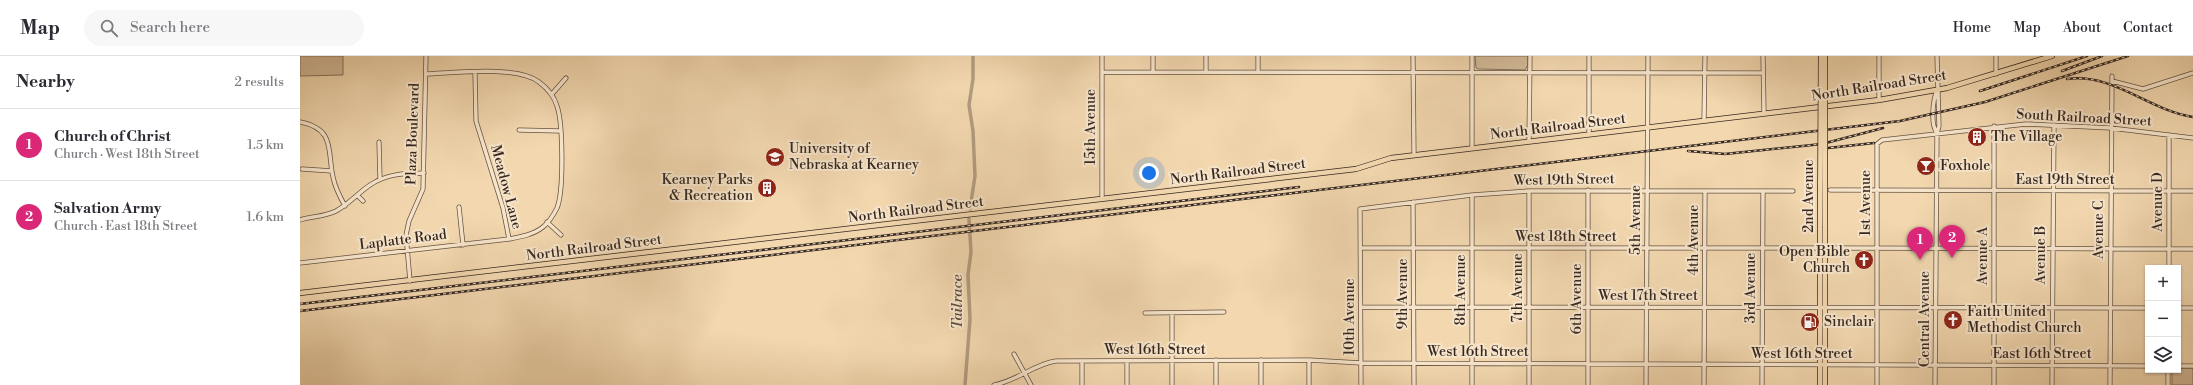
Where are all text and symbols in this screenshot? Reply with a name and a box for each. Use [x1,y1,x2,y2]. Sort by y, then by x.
search box [84,10,364,46]
text: Map [20,16,60,40]
icon: search [98,17,120,39]
text: Search here [130,18,210,37]
text: Home [1953,19,1991,37]
text: Map [2013,19,2041,37]
text: About [2063,19,2101,37]
text: Contact [2123,19,2173,37]
street label: North Railroad Street [1810,66,1948,106]
text: Nearby [16,71,75,93]
text: 2 results [235,74,284,90]
street label: Plaza Boulevard [402,83,424,185]
street label: 15th Avenue [1082,89,1100,165]
street label: South Railroad Street [2016,105,2152,131]
street label: North Railroad Street [1489,110,1627,144]
building icon: The Village [1966,126,1988,148]
text: Church of Christ [54,127,171,146]
place label: The Village [1991,128,2062,146]
text: 1 [26,137,32,153]
text: 1.5 km [247,137,284,153]
place label: University of Nebraska at Kearney [789,140,919,174]
street label: Meadow Lane [486,143,526,231]
text: Church · West 18th Street [54,146,200,162]
school or university icon: University of Nebraska at Kearney [764,146,786,168]
street label: North Railroad Street [1169,155,1307,189]
bar icon: Foxhole [1915,155,1937,177]
place label: Foxhole [1940,157,1990,175]
street label: 2nd Avenue [1800,159,1818,233]
your location [1139,163,1159,183]
street label: West 19th Street [1512,170,1615,190]
street label: 1st Avenue [1857,170,1875,236]
place label: Kearney Parks & Recreation [662,171,754,205]
street label: East 19th Street [2015,171,2115,189]
street label: Avenue D [2149,172,2167,233]
building icon: Kearney Parks & Recreation [756,177,778,199]
street label: 5th Avenue [1627,185,1645,255]
street label: North Railroad Street [847,193,985,227]
text: Salvation Army [54,199,161,218]
street label: Avenue C [2090,201,2108,260]
street label: 4th Avenue [1685,205,1703,275]
text: 2 [25,209,33,225]
text: 1.6 km [247,209,284,225]
text: Church · East 18th Street [54,218,198,234]
pin: 2 [1939,225,1965,258]
street label: Laplatte Road [358,226,448,254]
street label: Avenue A [1974,226,1992,286]
street label: Avenue B [2032,226,2050,285]
pin: 1 [1907,227,1933,260]
street label: West 18th Street [1514,228,1617,246]
street label: North Railroad Street [525,231,663,265]
place label: Open Bible Church [1779,243,1851,277]
church icon: Open Bible Church [1853,249,1875,271]
street label: 7th Avenue [1509,253,1527,323]
street label: 3rd Avenue [1742,253,1760,323]
street label: 8th Avenue [1452,254,1470,326]
street label: 9th Avenue [1394,259,1412,329]
street label: 6th Avenue [1568,264,1586,334]
map controls [2145,265,2181,373]
button: + [2145,265,2181,301]
street label: Central Avenue [1916,271,1934,367]
water label: Tailrace [948,275,967,329]
street label: 10th Avenue [1341,278,1359,356]
street label: West 17th Street [1597,287,1698,305]
button: − [2145,301,2181,337]
place label: Faith United Methodist Church [1967,303,2082,337]
church icon: Faith United Methodist Church [1942,309,1964,331]
fuel station icon: Sinclair [1799,311,1821,333]
place label: Sinclair [1824,313,1874,331]
button: layers [2145,337,2181,373]
street label: West 16th Street [1103,341,1206,359]
street label: West 16th Street [1426,343,1529,361]
street label: West 16th Street [1750,345,1853,363]
street label: East 16th Street [1992,345,2092,363]

